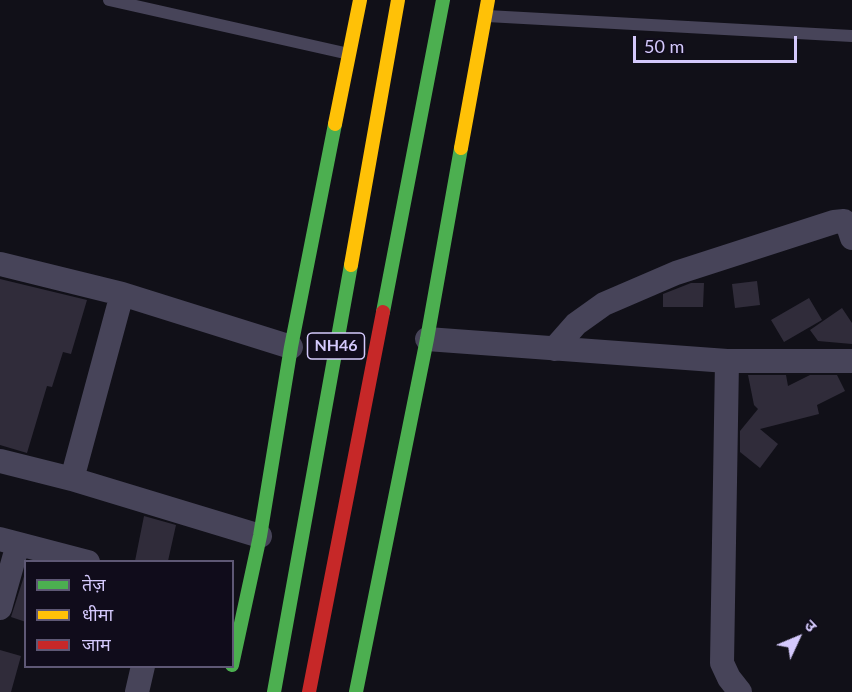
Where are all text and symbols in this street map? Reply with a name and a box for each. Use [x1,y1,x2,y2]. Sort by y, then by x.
scale bar [636,24,800,62]
text: 50 m [644,35,684,57]
road number: NH46 [308,333,364,359]
legend [24,560,234,668]
text: तेज़ [82,573,106,595]
text: धीमा [82,603,113,625]
north arrow [768,608,828,668]
text: उ [801,615,821,635]
text: जाम [82,633,111,655]

